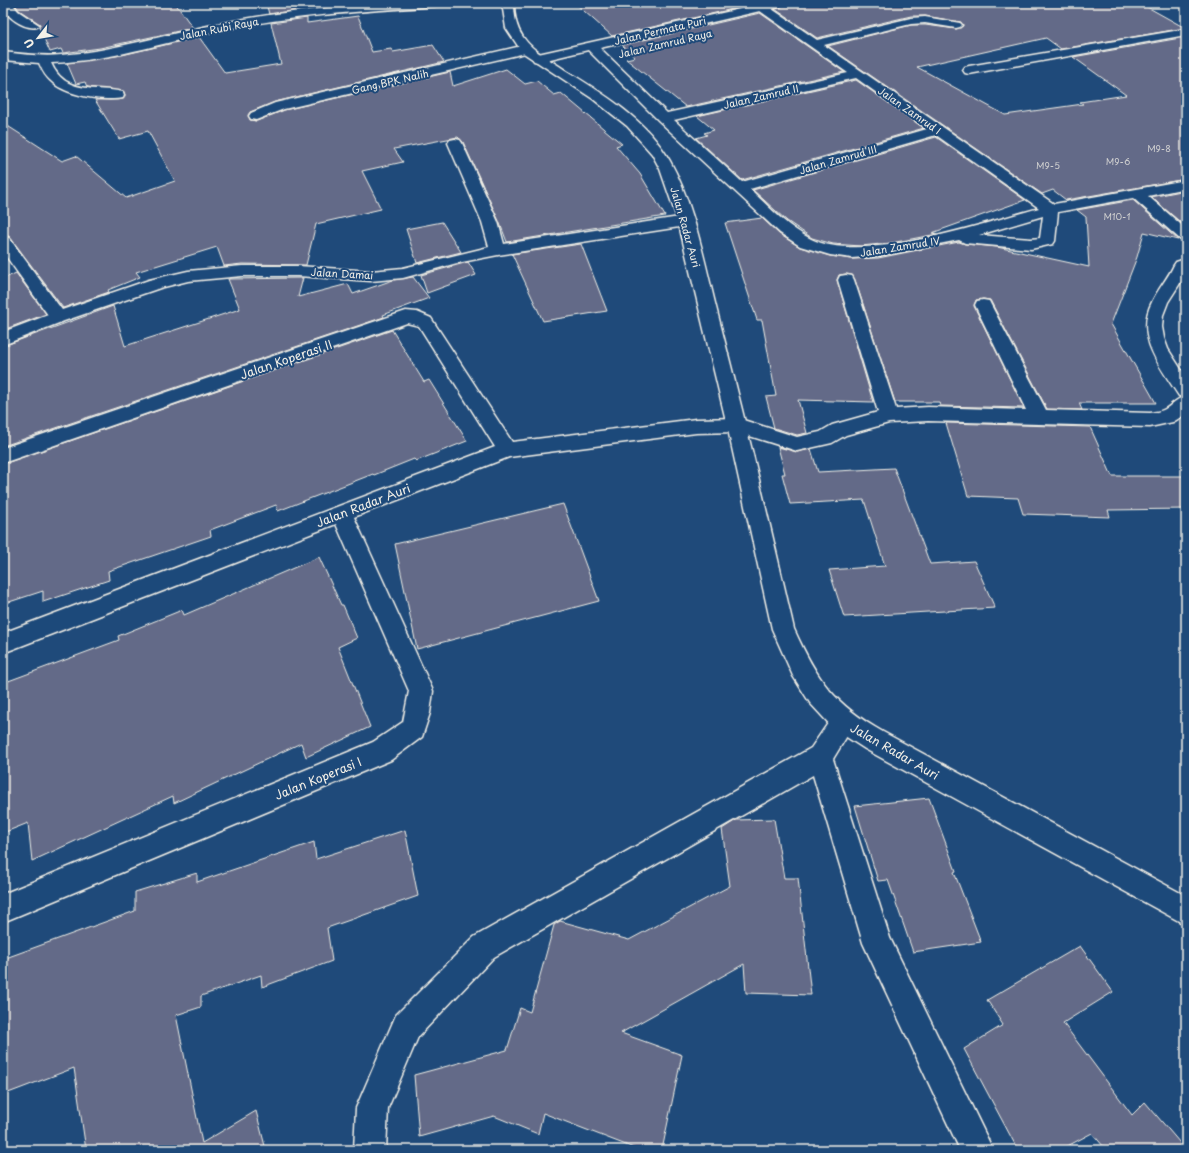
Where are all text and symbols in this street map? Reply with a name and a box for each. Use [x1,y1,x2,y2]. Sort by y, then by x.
street label: Jalan Permata Puri [613,12,708,48]
street label: Jalan Rubi Raya [178,13,260,43]
north arrow [18,18,58,58]
street label: Jalan Zamrud Raya [617,25,714,61]
text: U [20,35,38,51]
street label: Gang BPK Nalih [350,65,430,97]
street label: Jalan Zamrud II [722,80,800,112]
street label: Jalan Zamrud I [875,83,945,137]
street label: Jalan Zamrud III [797,141,879,177]
house number: M9-8 [1147,141,1171,155]
house number: M9-6 [1106,154,1130,168]
house number: M9-5 [1036,158,1060,172]
street label: Jalan Radar Auri [667,185,705,269]
house number: M10-1 [1104,209,1130,223]
street label: Jalan Zamrud IV [859,232,941,260]
street label: Jalan Damai [310,264,374,282]
street label: Jalan Koperasi II [238,335,334,383]
street label: Jalan Radar Auri [313,479,413,531]
street label: Jalan Radar Auri [847,718,943,784]
street label: Jalan Koperasi I [272,752,364,804]

